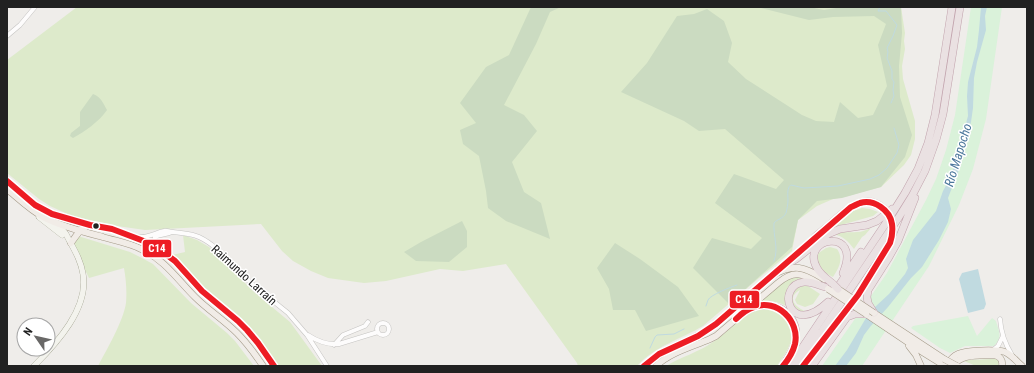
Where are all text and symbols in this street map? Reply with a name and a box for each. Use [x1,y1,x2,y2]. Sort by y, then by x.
water label: Río Mapocho [941,122,975,188]
unlabelled marker [91,221,101,231]
line badge: C14 [142,239,172,258]
text: C14 [148,242,166,255]
street label: Raimundo Larraín [208,242,280,308]
line badge: C14 [729,290,760,309]
text: C14 [735,293,753,306]
north arrow [16,317,56,357]
text: N [21,325,36,338]

